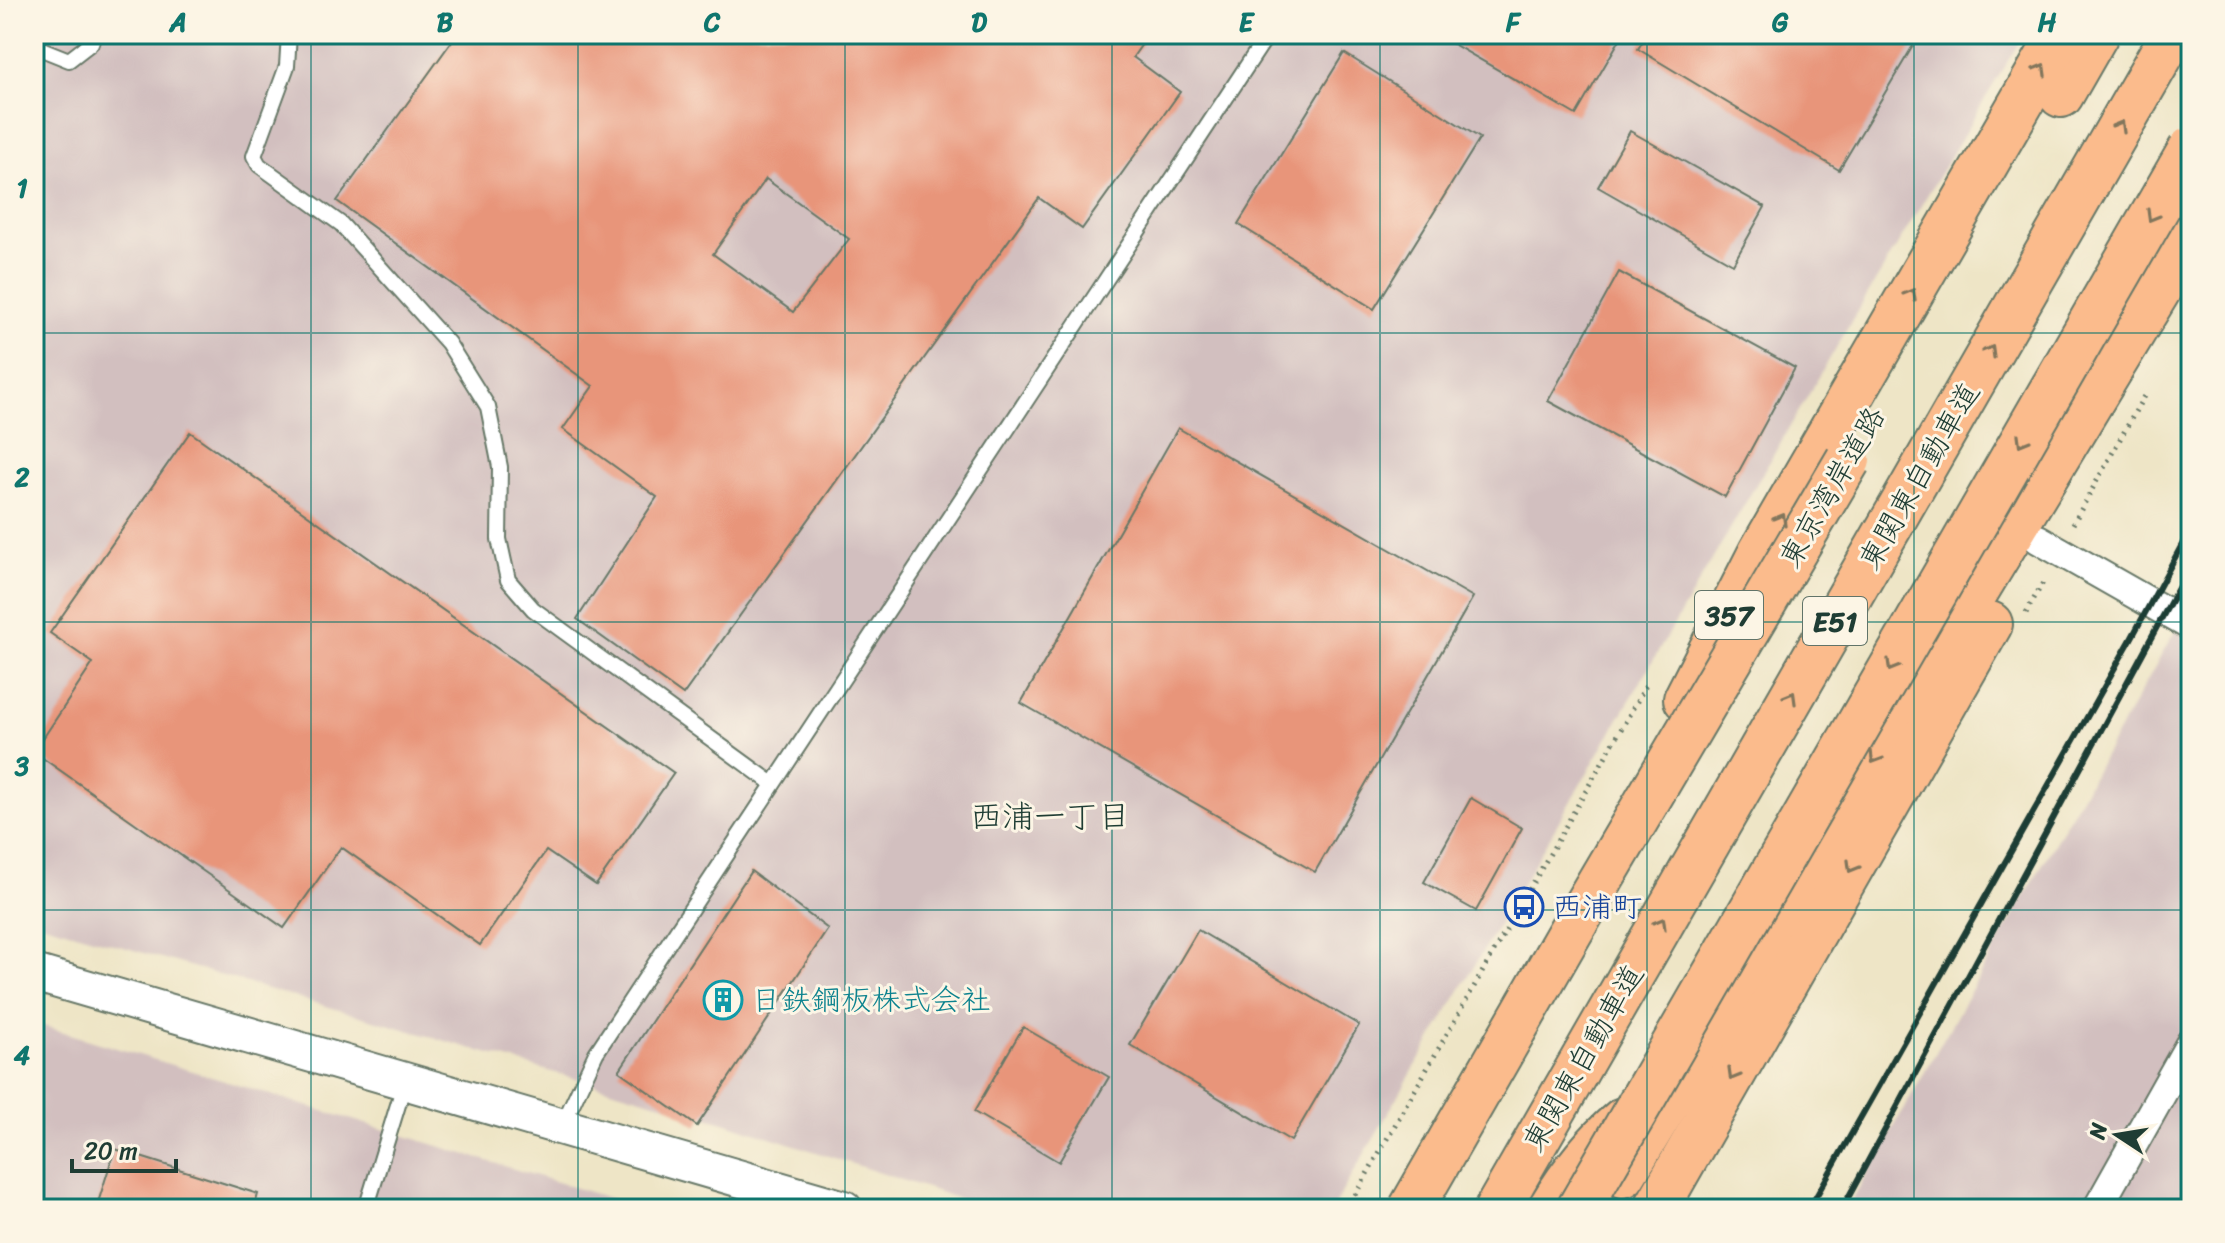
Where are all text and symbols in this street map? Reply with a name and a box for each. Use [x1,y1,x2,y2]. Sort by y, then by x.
text: A [168,0,187,45]
text: B [437,0,454,45]
text: C [703,0,721,45]
text: D [971,0,987,45]
text: E [1239,0,1256,45]
text: F [1505,0,1522,45]
text: G [1772,0,1789,45]
text: H [2038,0,2057,45]
one-way arrow [2031,63,2047,78]
one-way arrow [2110,120,2126,135]
text: 1 [16,165,28,211]
one-way arrow [2146,207,2162,222]
one-way arrow [1901,288,1917,303]
one-way arrow [1981,345,1996,359]
street label: 東関東自動車道 [1843,372,1995,580]
street label: 東京湾岸道路 [1764,396,1900,578]
one-way arrow [2016,432,2032,447]
text: 2 [13,454,30,500]
one-way arrow [1771,513,1787,528]
road number: 357 [1695,591,1763,639]
road number: E51 [1803,597,1867,645]
one-way arrow [1886,658,1902,672]
one-way arrow [1781,692,1797,706]
text: 3 [14,743,30,789]
one-way arrow [1869,749,1885,764]
district label: 西浦一丁目 [970,788,1130,845]
one-way arrow [1846,858,1862,873]
place label: 西浦町 [1552,880,1642,934]
bus stop icon: 西浦町 [1503,886,1545,928]
one-way arrow [1651,917,1667,932]
street label: 東関東自動車道 [1507,954,1659,1162]
place label: 日鉄鋼板株式会社 [751,973,991,1027]
building icon: 日鉄鋼板株式会社 [702,979,744,1021]
text: 4 [14,1032,30,1078]
one-way arrow [1727,1066,1743,1081]
north arrow [2077,1095,2157,1175]
text: N [2077,1119,2119,1143]
scale bar [72,1123,176,1173]
text: 20 m [84,1130,138,1172]

